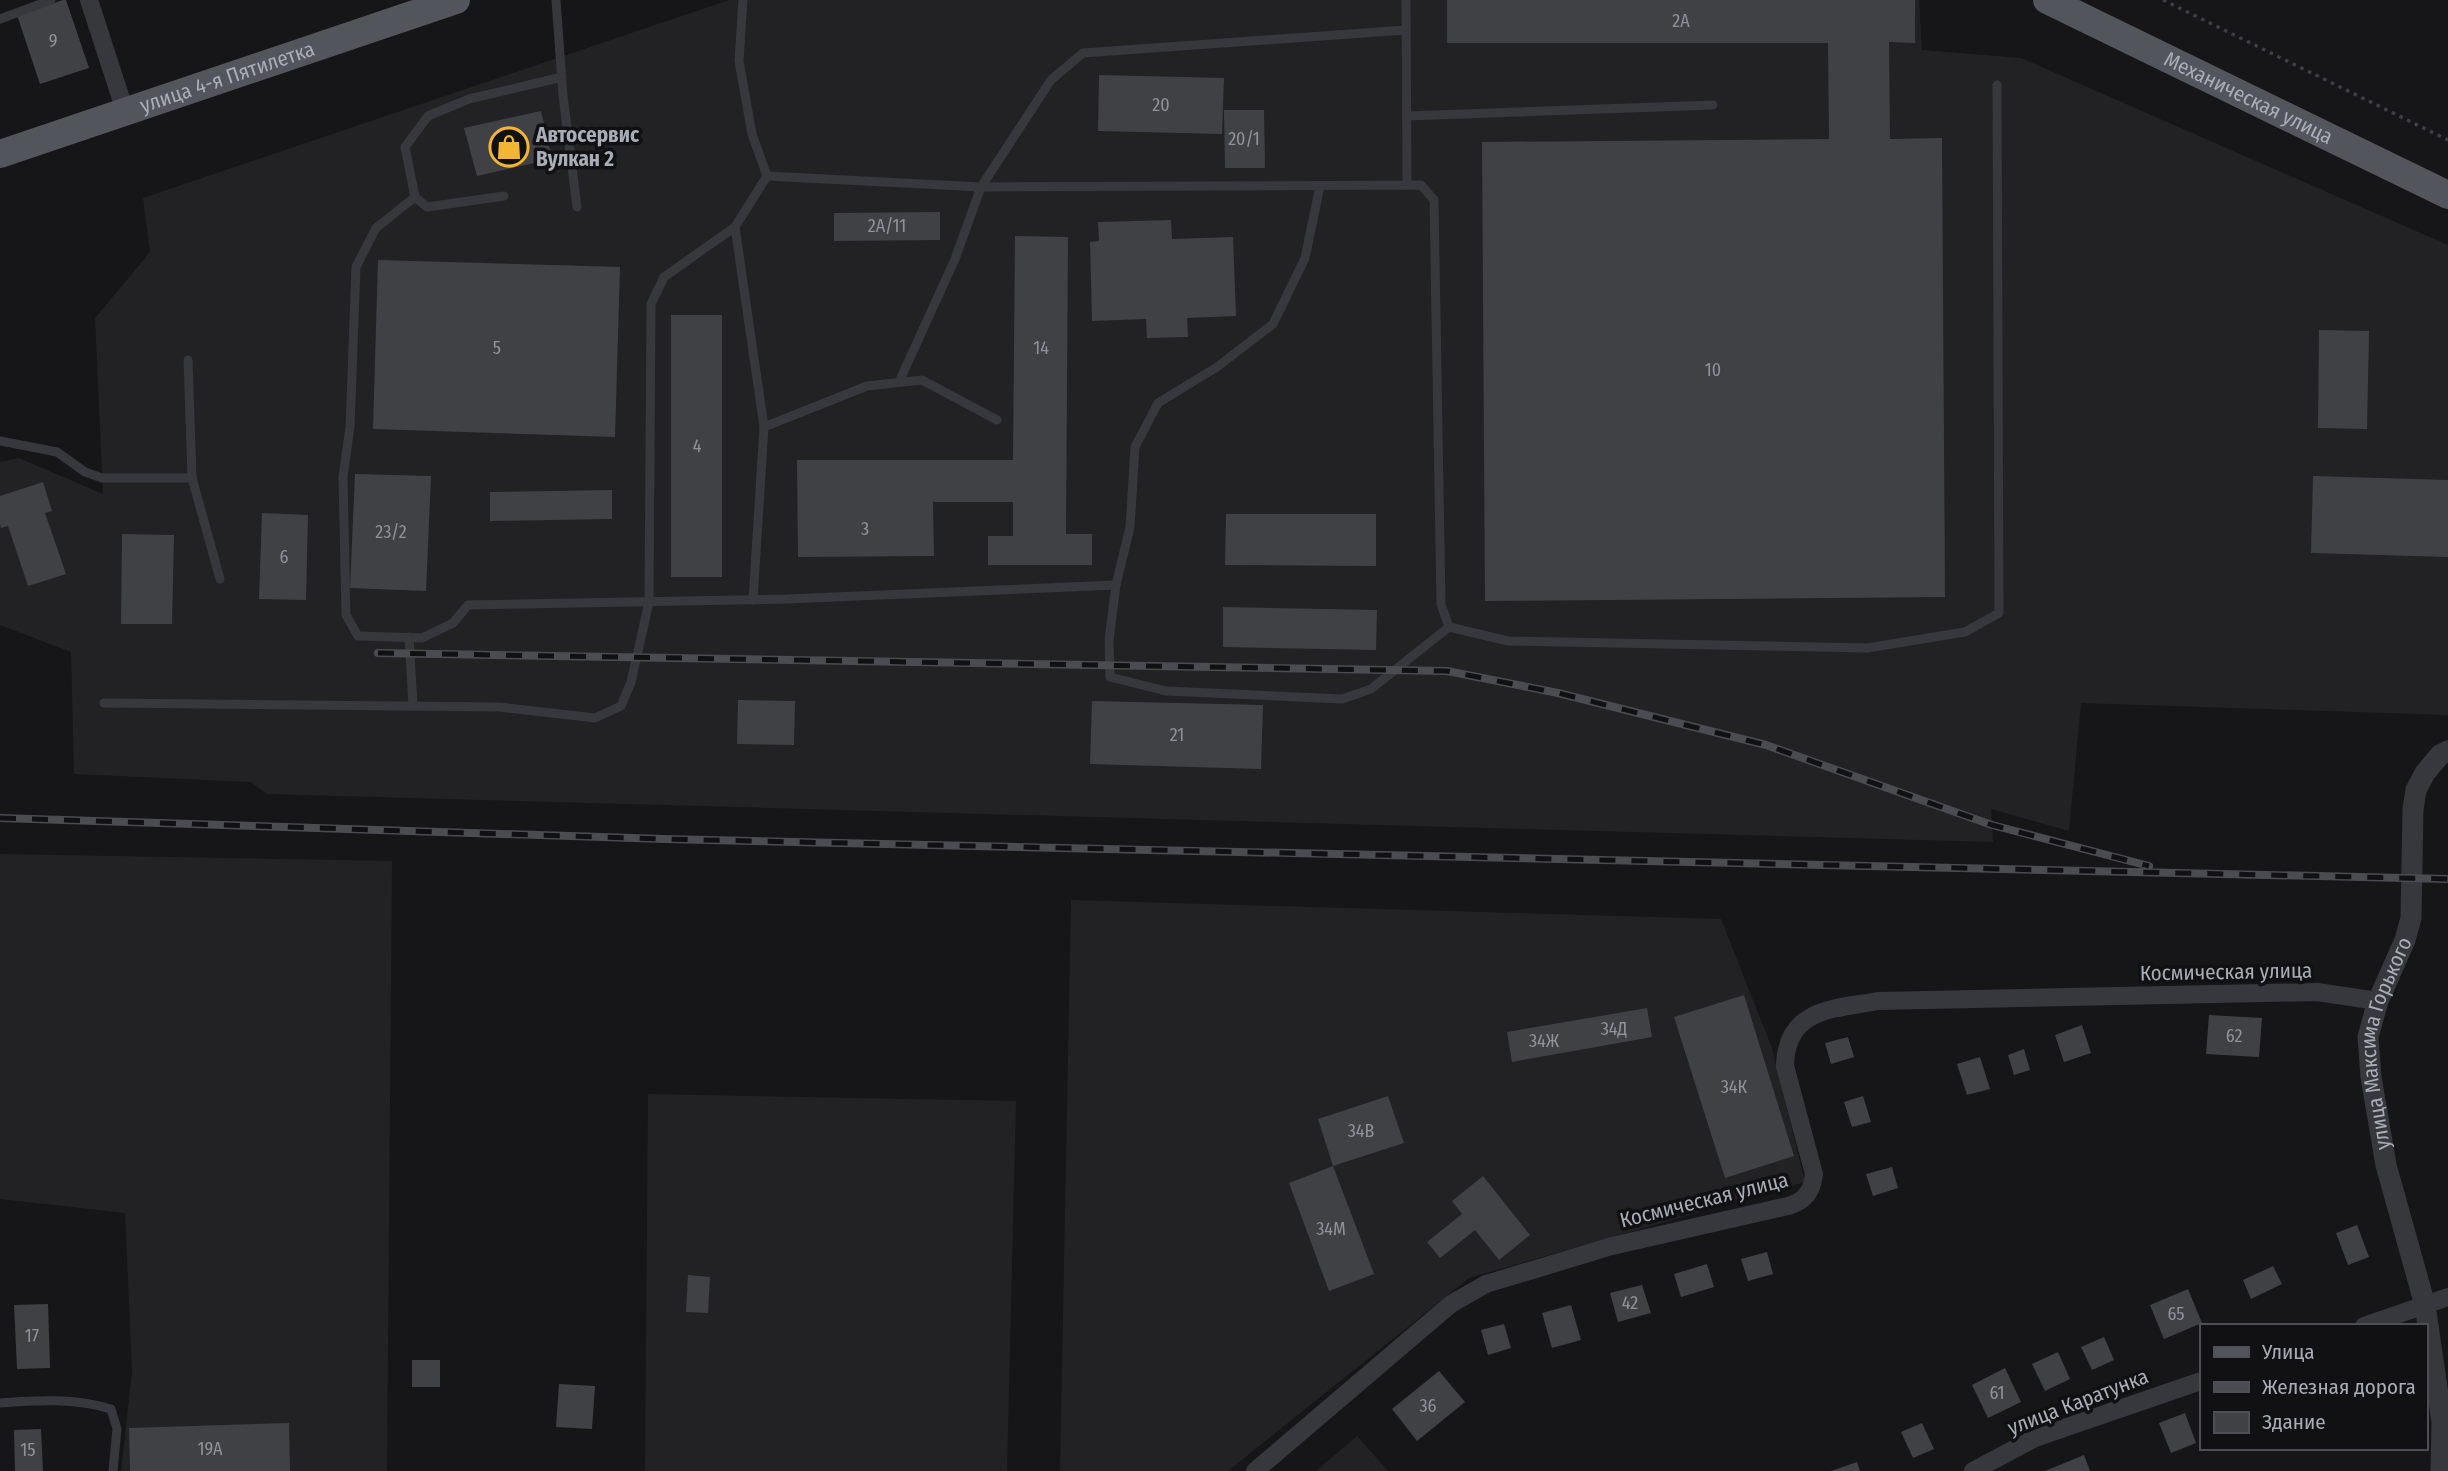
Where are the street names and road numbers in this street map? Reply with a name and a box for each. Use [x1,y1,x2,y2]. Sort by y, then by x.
street label: улица 4-я Пятилетка [137,36,318,119]
street label: Механическая улица [2160,46,2337,150]
street label: улица Максима Горького [2355,933,2418,1152]
street label: Космическая улица [2140,957,2312,987]
street label: Космическая улица [1617,1167,1791,1233]
street label: улица Каратунка [2004,1363,2152,1441]

